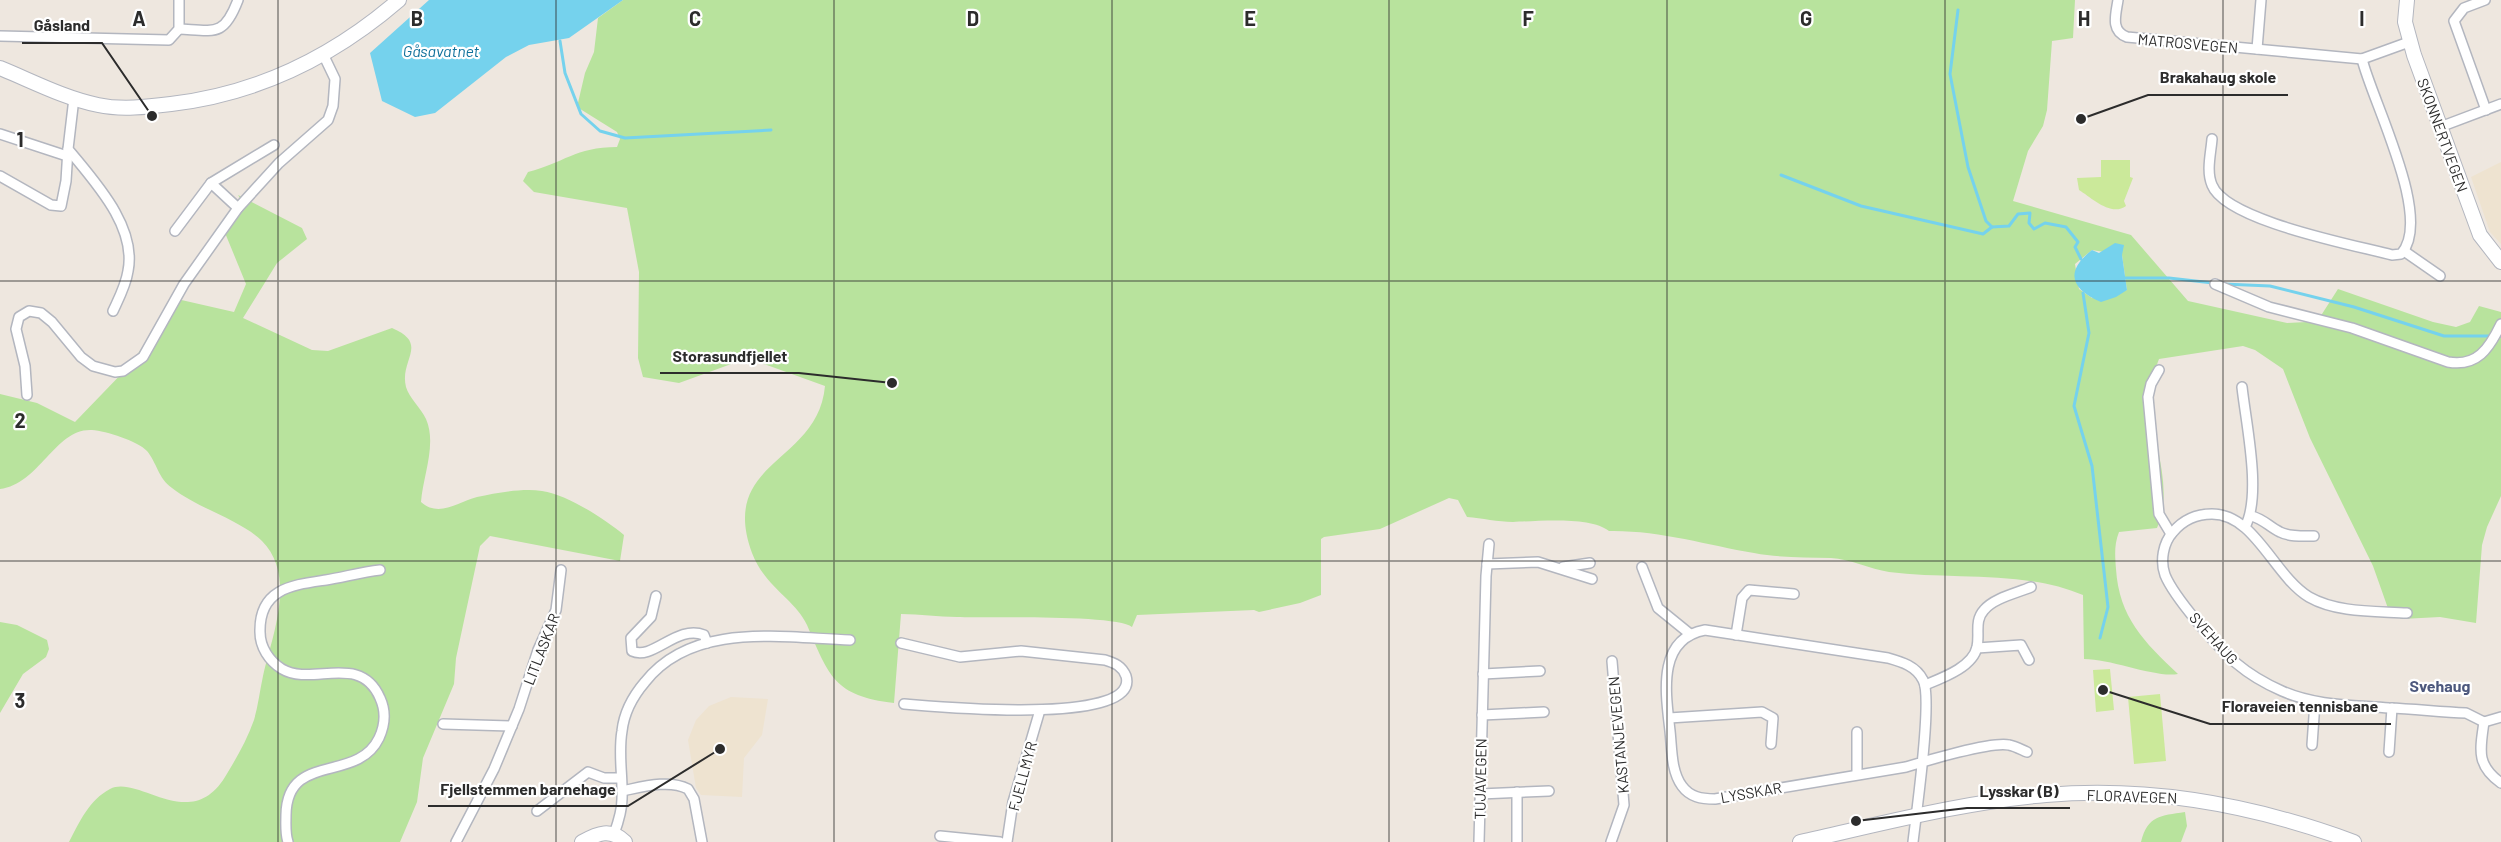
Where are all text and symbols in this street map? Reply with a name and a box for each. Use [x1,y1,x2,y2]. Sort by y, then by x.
text: A [132,6,146,30]
text: B [411,6,423,30]
text: C [689,6,701,30]
text: D [967,6,979,30]
text: E [1244,6,1256,30]
text: F [1522,6,1534,30]
text: G [1800,6,1812,30]
text: H [2078,6,2090,30]
text: I [2359,6,2365,30]
callout: Gåsland [22,9,102,43]
text: Gåsland [34,15,90,34]
street label: MATROSVEGEN [2137,30,2239,56]
water label: Gåsavatnet [403,41,480,60]
callout: Brakahaug skole [2148,61,2288,95]
text: Brakahaug skole [2160,67,2276,86]
street label: SKONNERTVEGEN [2414,76,2472,194]
text: 1 [16,127,24,151]
callout: Storasundfjellet [660,339,799,373]
text: Storasundfjellet [673,346,787,365]
text: 2 [14,408,26,432]
street label: SVEHAUG [2186,608,2242,668]
street label: LITLASKAR [519,611,563,687]
street label: KASTANJEVEGEN [1604,676,1632,794]
district label: Svehaug [2410,676,2471,695]
text: 3 [15,688,25,712]
callout: Floraveien tennisbane [2210,690,2391,724]
text: Floraveien tennisbane [2222,696,2379,715]
street label: TUJAVEGEN [1470,738,1490,820]
street label: FJELLMYR [1004,739,1040,813]
callout: Fjellstemmen barnehage [428,772,628,806]
callout: Lysskar (B) [1967,774,2070,808]
street label: LYSSKAR [1719,778,1783,806]
text: Fjellstemmen barnehage [440,779,616,798]
text: Lysskar (B) [1979,781,2059,800]
street label: FLORAVEGEN [2086,785,2178,807]

